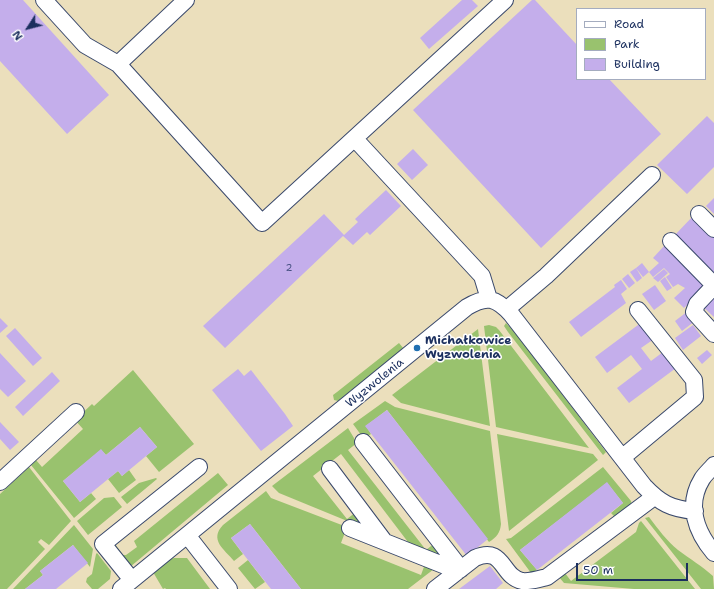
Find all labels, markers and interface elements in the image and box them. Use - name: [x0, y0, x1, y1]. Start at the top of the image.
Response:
- north arrow: [8, 8, 48, 48]
- legend: [576, 8, 706, 80]
- text: Road: [614, 16, 644, 32]
- text: N: [9, 27, 27, 43]
- text: Park: [614, 36, 640, 52]
- text: Building: [614, 56, 660, 72]
- house number: 2: [286, 262, 292, 274]
- place label: Michałkowice Wyzwolenia: [425, 334, 512, 362]
- marker: Michałkowice Wyzwolenia: [412, 343, 422, 353]
- street label: Wyzwolenia: [343, 355, 407, 411]
- scale bar: [578, 555, 690, 581]
- text: 50 m: [583, 562, 613, 578]

